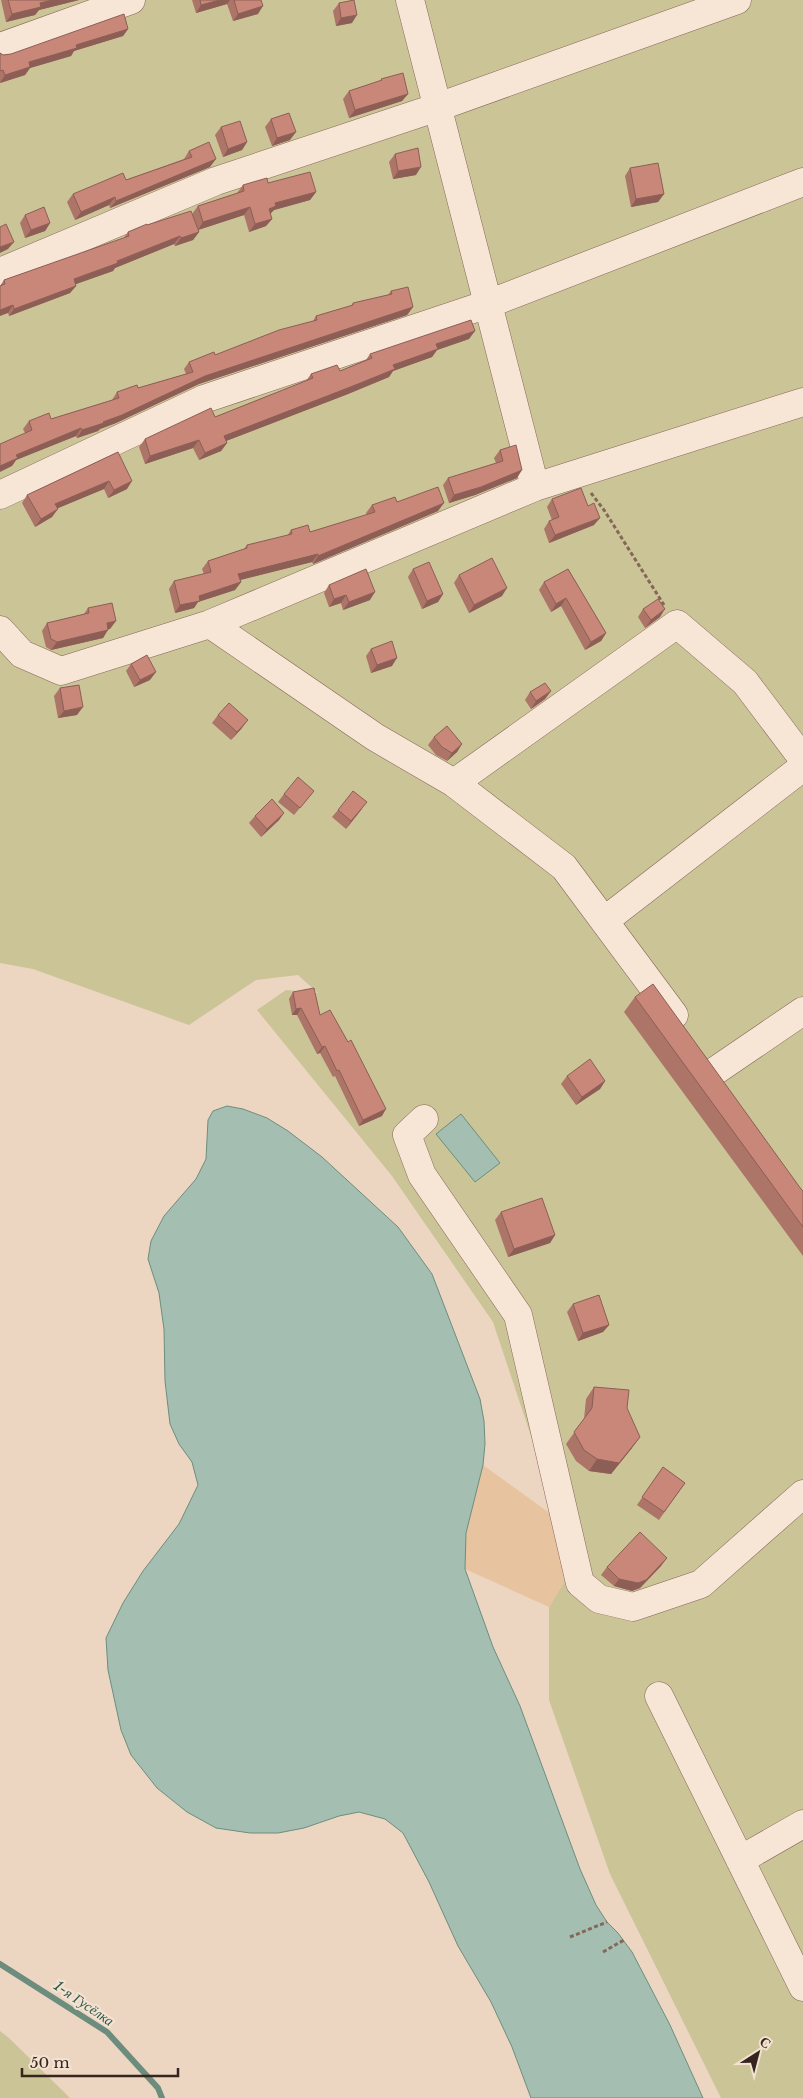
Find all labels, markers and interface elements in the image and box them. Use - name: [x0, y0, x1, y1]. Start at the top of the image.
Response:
- water label: 1-я Гусёлка: [50, 1976, 117, 2030]
- north arrow: [733, 2028, 783, 2078]
- text: С: [756, 2032, 775, 2053]
- scale bar: [22, 2046, 179, 2078]
- text: 50 m: [30, 2053, 70, 2072]

